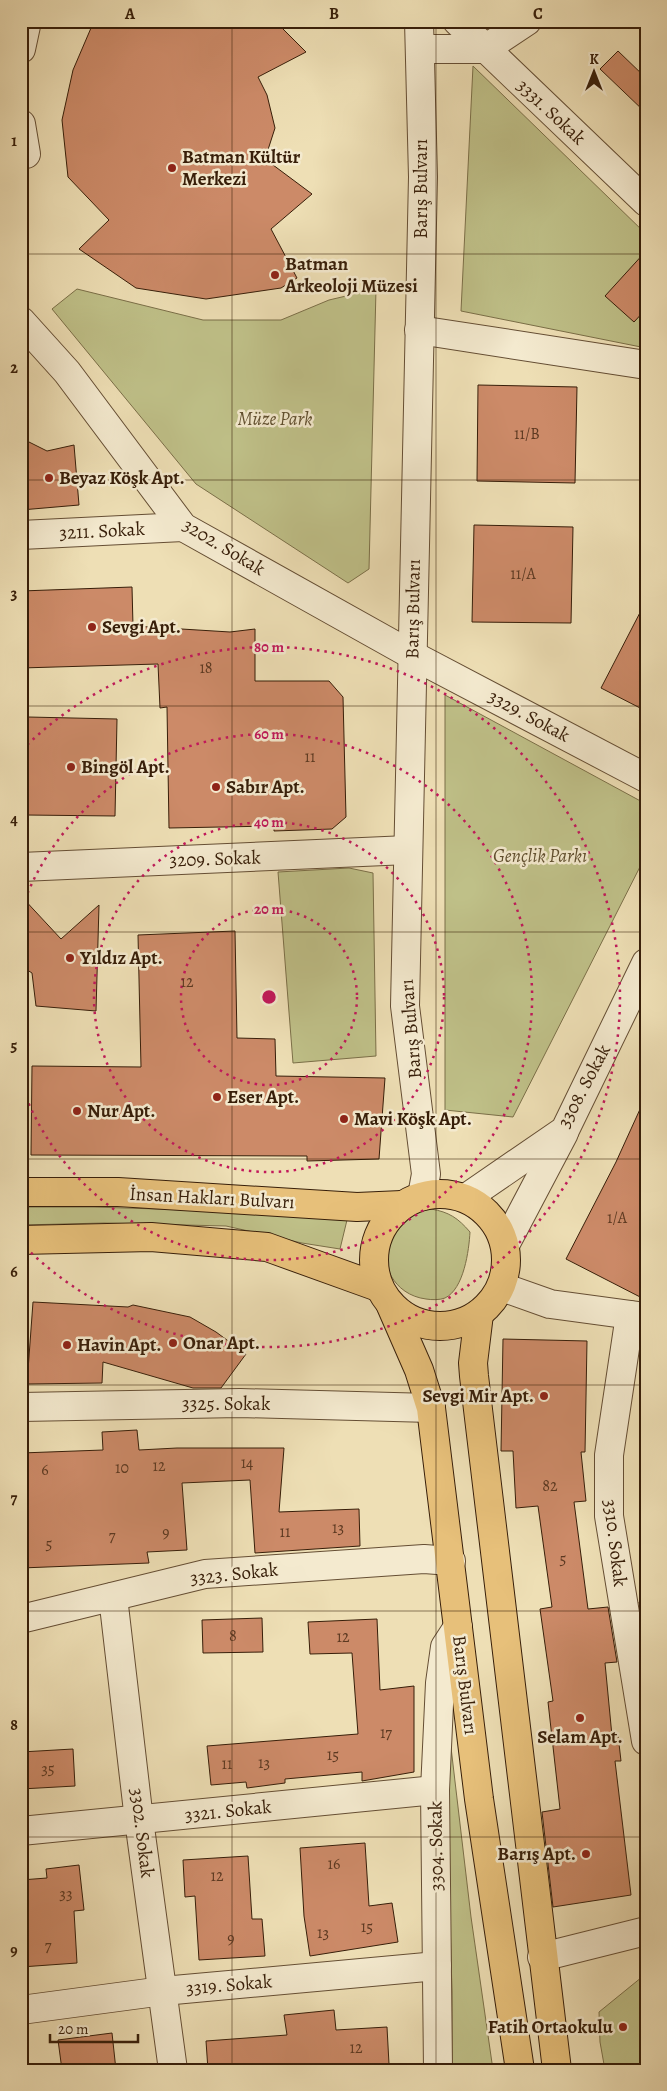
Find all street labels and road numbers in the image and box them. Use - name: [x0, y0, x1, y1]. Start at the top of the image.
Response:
- street label: 3331. Sokak: [511, 73, 592, 151]
- street label: Barış Bulvarı: [408, 139, 434, 239]
- street label: 3202. Sokak: [178, 512, 270, 582]
- street label: 3211. Sokak: [59, 516, 146, 546]
- street label: Barış Bulvarı: [399, 559, 427, 659]
- street label: 3329. Sokak: [484, 684, 575, 749]
- street label: 3209. Sokak: [169, 844, 262, 874]
- street label: Barış Bulvarı: [394, 978, 428, 1080]
- street label: 3308. Sokak: [551, 1039, 617, 1132]
- street label: İnsan Hakları Bulvarı: [129, 1181, 295, 1215]
- street label: 3325. Sokak: [182, 1391, 271, 1417]
- street label: 3310. Sokak: [597, 1498, 633, 1589]
- street label: 3323. Sokak: [189, 1556, 280, 1592]
- street label: Barış Bulvarı: [446, 1634, 484, 1736]
- street label: 3302. Sokak: [124, 1786, 160, 1880]
- street label: 3321. Sokak: [183, 1793, 273, 1828]
- street label: 3304. Sokak: [422, 1800, 450, 1891]
- street label: 3319. Sokak: [185, 1968, 274, 2002]

